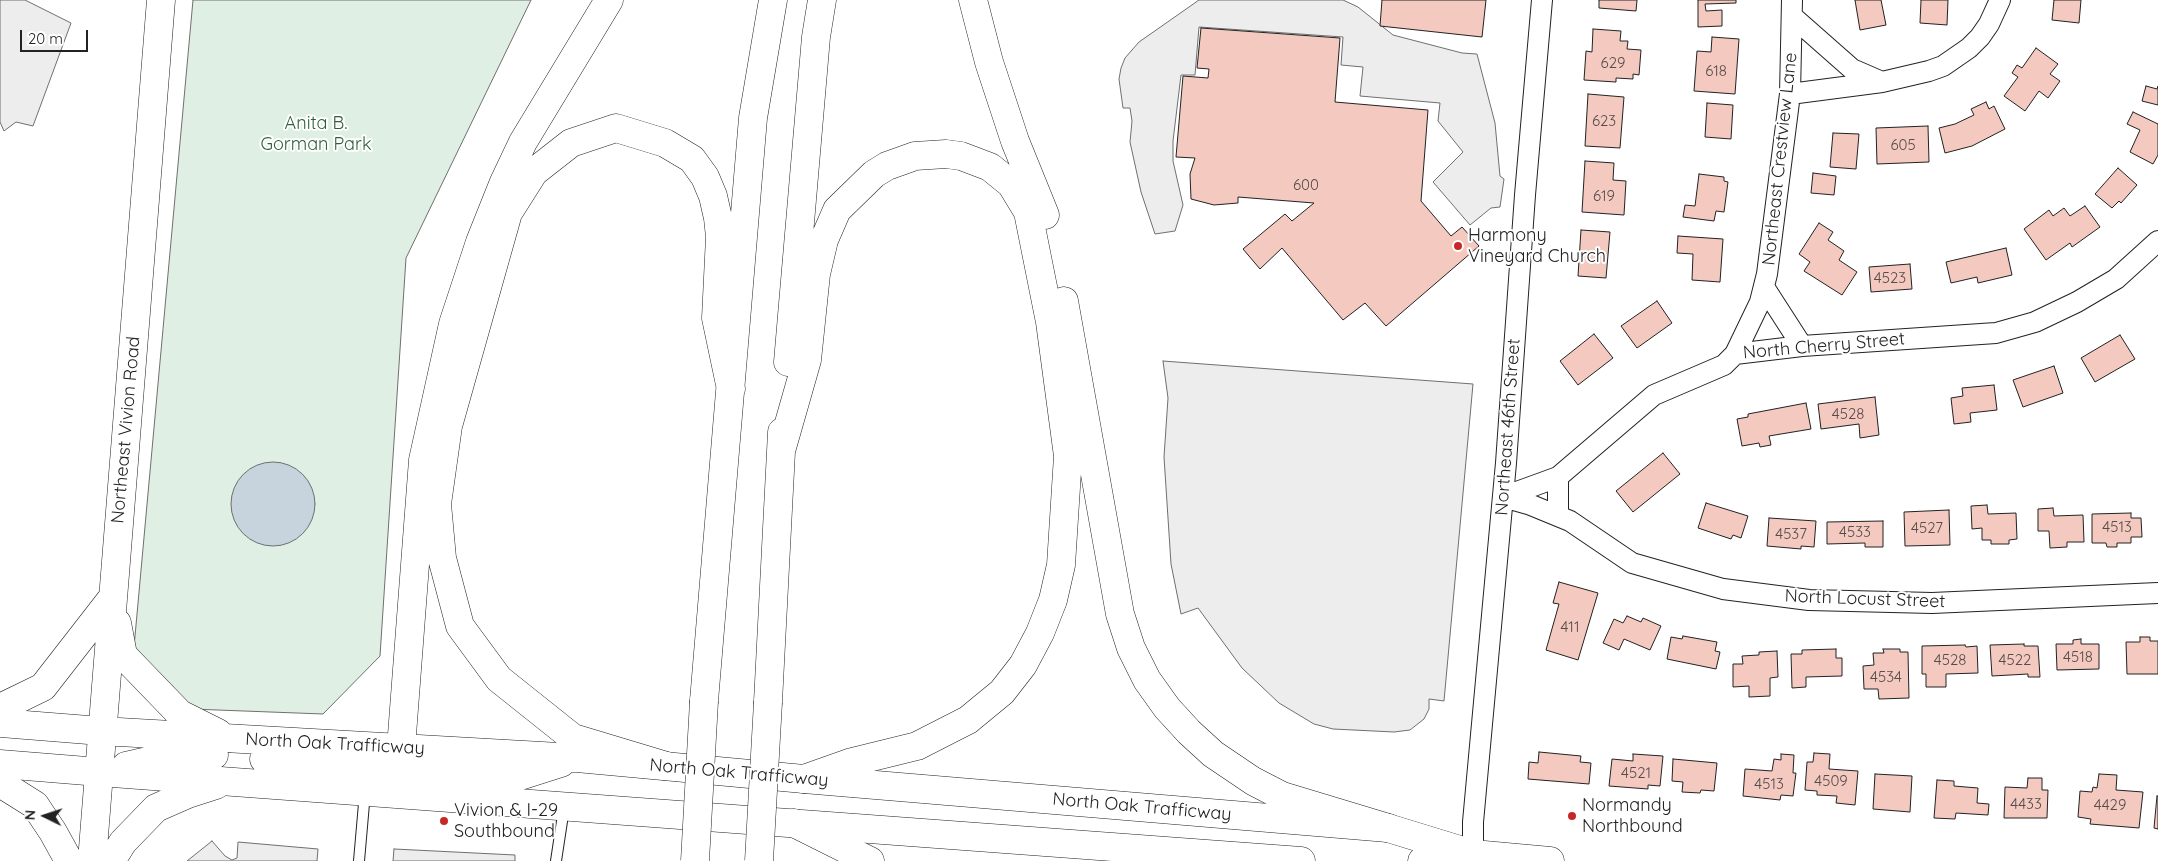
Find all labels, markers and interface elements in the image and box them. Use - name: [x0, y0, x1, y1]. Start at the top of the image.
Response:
- scale bar: [22, 20, 90, 52]
- text: 20 m: [28, 29, 63, 48]
- street label: Northeast Crestview Lane: [1758, 52, 1802, 266]
- house number: 629: [1601, 54, 1625, 72]
- house number: 618: [1705, 62, 1727, 80]
- house number: 623: [1592, 112, 1616, 130]
- park label: Anita B. Gorman Park: [260, 113, 372, 156]
- house number: 605: [1890, 136, 1916, 154]
- house number: 600: [1293, 176, 1319, 194]
- house number: 619: [1593, 187, 1615, 205]
- place label: Harmony Vineyard Church: [1468, 225, 1606, 268]
- marker: Harmony Vineyard Church: [1452, 240, 1464, 252]
- house number: 4523: [1874, 269, 1906, 287]
- street label: North Cherry Street: [1742, 328, 1906, 364]
- street label: Northeast Vivion Road: [107, 335, 145, 525]
- street label: Northeast 46th Street: [1491, 338, 1525, 516]
- house number: 4528: [1832, 405, 1864, 423]
- house number: 4513: [2102, 518, 2132, 536]
- house number: 4527: [1911, 519, 1943, 537]
- house number: 4533: [1839, 523, 1871, 541]
- house number: 4537: [1775, 525, 1807, 543]
- street label: North Locust Street: [1784, 585, 1946, 613]
- house number: 411: [1561, 618, 1579, 636]
- house number: 4518: [2063, 648, 2093, 666]
- house number: 4528: [1934, 651, 1966, 669]
- house number: 4522: [1999, 651, 2031, 669]
- house number: 4534: [1870, 668, 1902, 686]
- street label: North Oak Trafficway: [245, 729, 425, 759]
- street label: North Oak Trafficway: [649, 754, 829, 792]
- house number: 4521: [1621, 764, 1651, 782]
- house number: 4509: [1814, 772, 1848, 790]
- house number: 4513: [1754, 775, 1784, 793]
- street label: North Oak Trafficway: [1052, 788, 1232, 826]
- north arrow: [20, 791, 70, 841]
- place label: Normandy Northbound: [1582, 795, 1683, 838]
- house number: 4433: [2010, 795, 2042, 813]
- house number: 4429: [2094, 796, 2126, 814]
- place label: Vivion & I-29 Southbound: [454, 800, 558, 842]
- text: N: [21, 809, 39, 821]
- marker: Normandy Northbound: [1566, 810, 1578, 822]
- marker: Vivion & I-29 Southbound: [438, 815, 450, 827]

